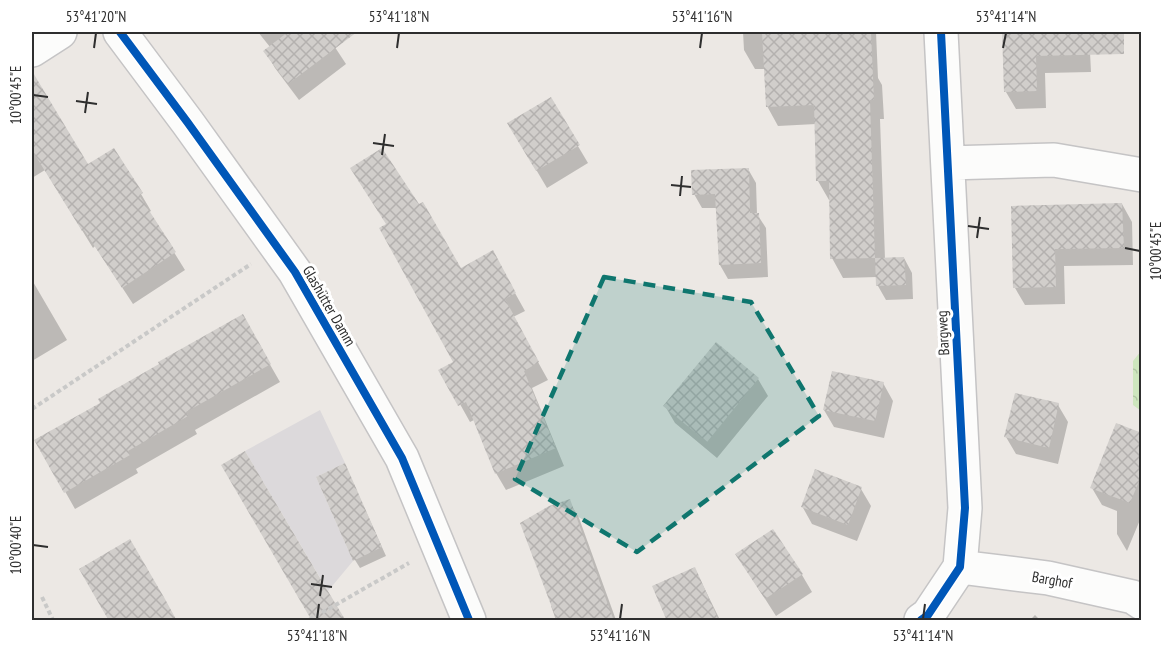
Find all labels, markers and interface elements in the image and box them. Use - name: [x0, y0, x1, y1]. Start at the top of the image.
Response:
- text: 53°41'20"N: [66, 7, 126, 26]
- text: 53°41'18"N: [369, 7, 429, 26]
- text: 53°41'16"N: [672, 7, 732, 26]
- text: 53°41'14"N: [976, 7, 1036, 26]
- text: 10°00'45"E: [6, 65, 25, 125]
- text: 10°00'45"E: [1146, 221, 1165, 281]
- street label: Glashütter Damm: [299, 262, 360, 350]
- street label: Bargweg: [932, 310, 953, 356]
- text: 10°00'40"E: [6, 515, 25, 575]
- street label: Barghof: [1031, 567, 1075, 593]
- text: 53°41'18"N: [287, 626, 347, 645]
- text: 53°41'16"N: [590, 626, 650, 645]
- text: 53°41'14"N: [893, 626, 953, 645]

